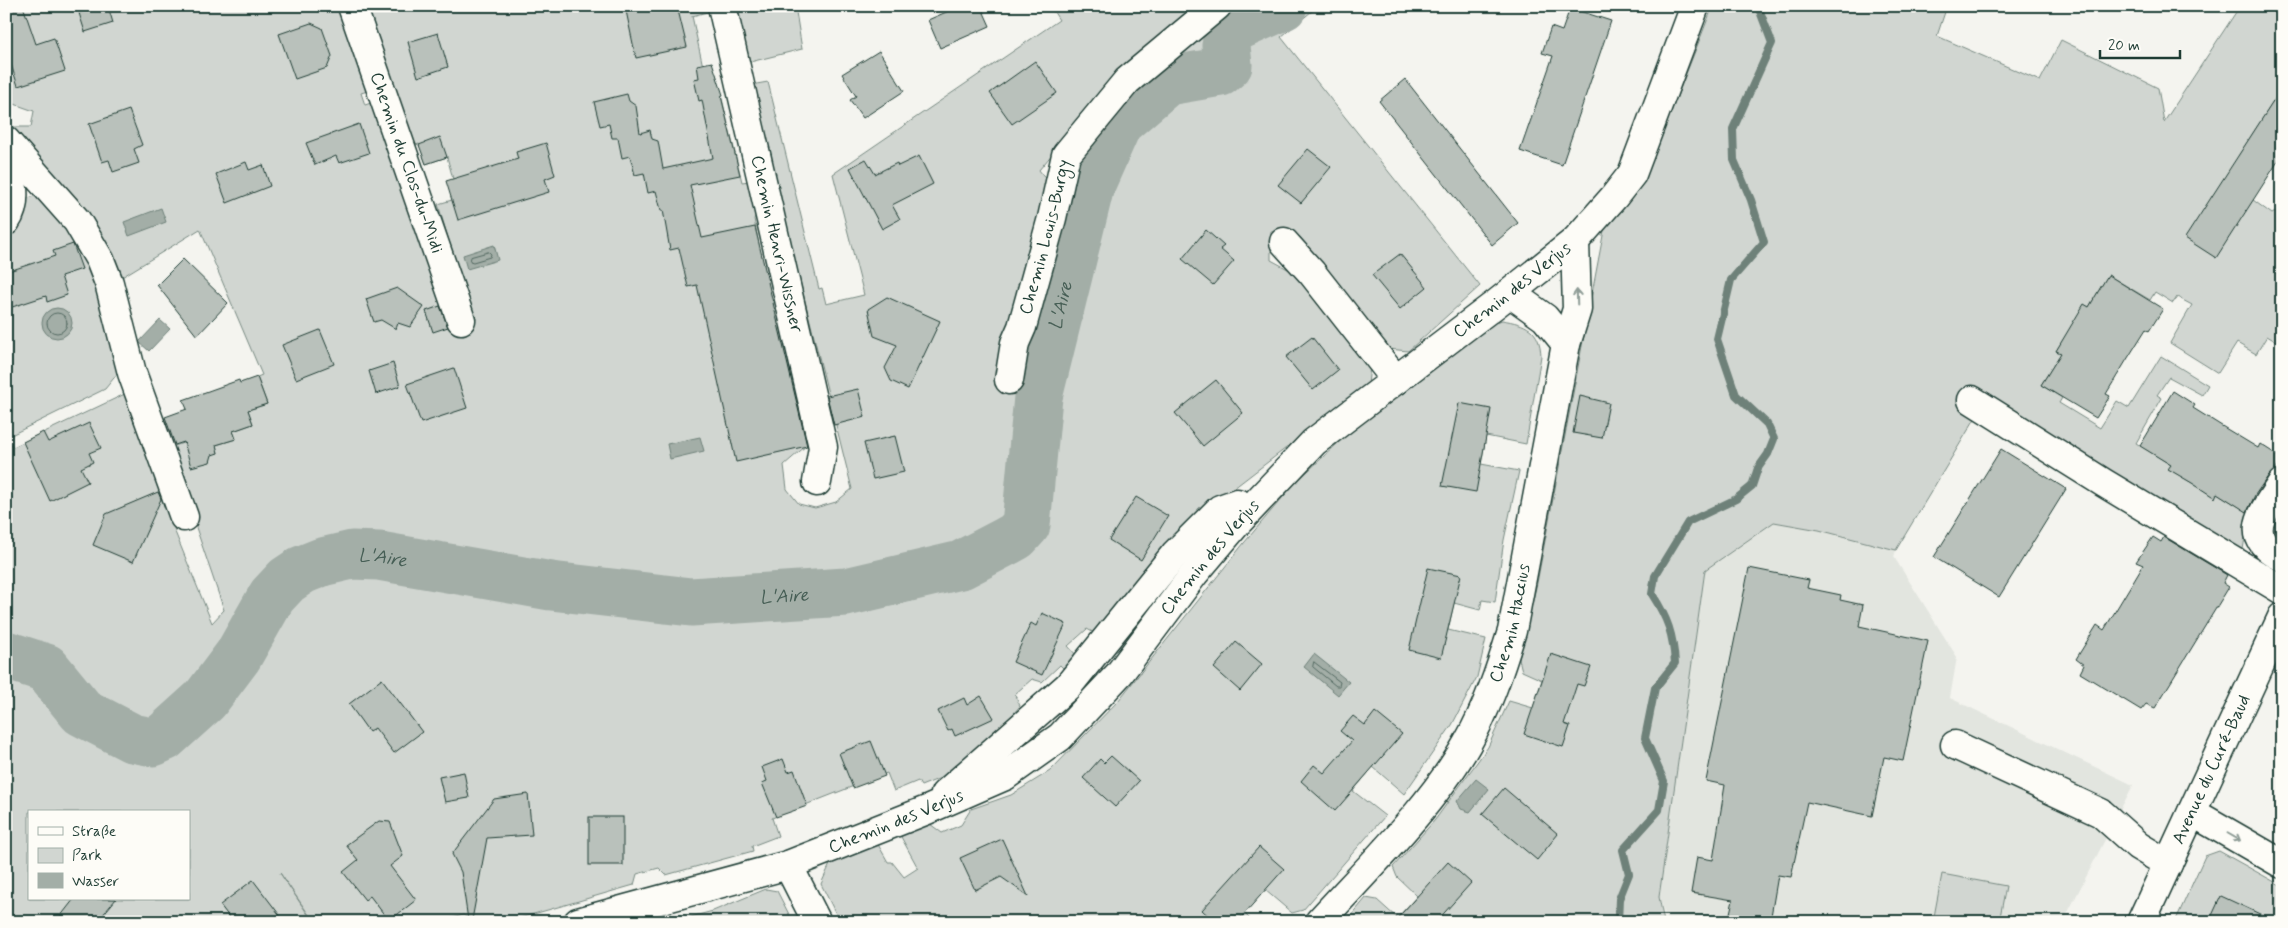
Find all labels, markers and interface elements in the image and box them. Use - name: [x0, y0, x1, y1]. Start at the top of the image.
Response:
- scale bar: [2100, 28, 2180, 60]
- text: 20 m: [2108, 36, 2140, 56]
- street label: Chemin du Clos-du-Midi: [364, 69, 449, 257]
- street label: Chemin Henri-Wissner: [745, 153, 809, 335]
- street label: Chemin Louis-Burgy: [1014, 157, 1077, 317]
- street label: Chemin des Verjus: [1448, 237, 1576, 344]
- water label: L'Aire: [1043, 278, 1079, 332]
- one-way arrow: [1572, 289, 1581, 305]
- street label: Chemin des Verjus: [1155, 494, 1265, 620]
- water label: L'Aire: [358, 543, 410, 573]
- street label: Chemin Haccius: [1484, 562, 1536, 686]
- water label: L'Aire: [759, 582, 810, 610]
- street label: Avenue du Curé-Baud: [2167, 691, 2256, 848]
- street label: Chemin des Verjus: [825, 783, 967, 860]
- legend: [28, 810, 190, 900]
- text: Straße: [72, 822, 116, 842]
- one-way arrow: [2227, 832, 2241, 842]
- text: Park: [72, 846, 102, 866]
- text: Wasser: [72, 872, 119, 892]

